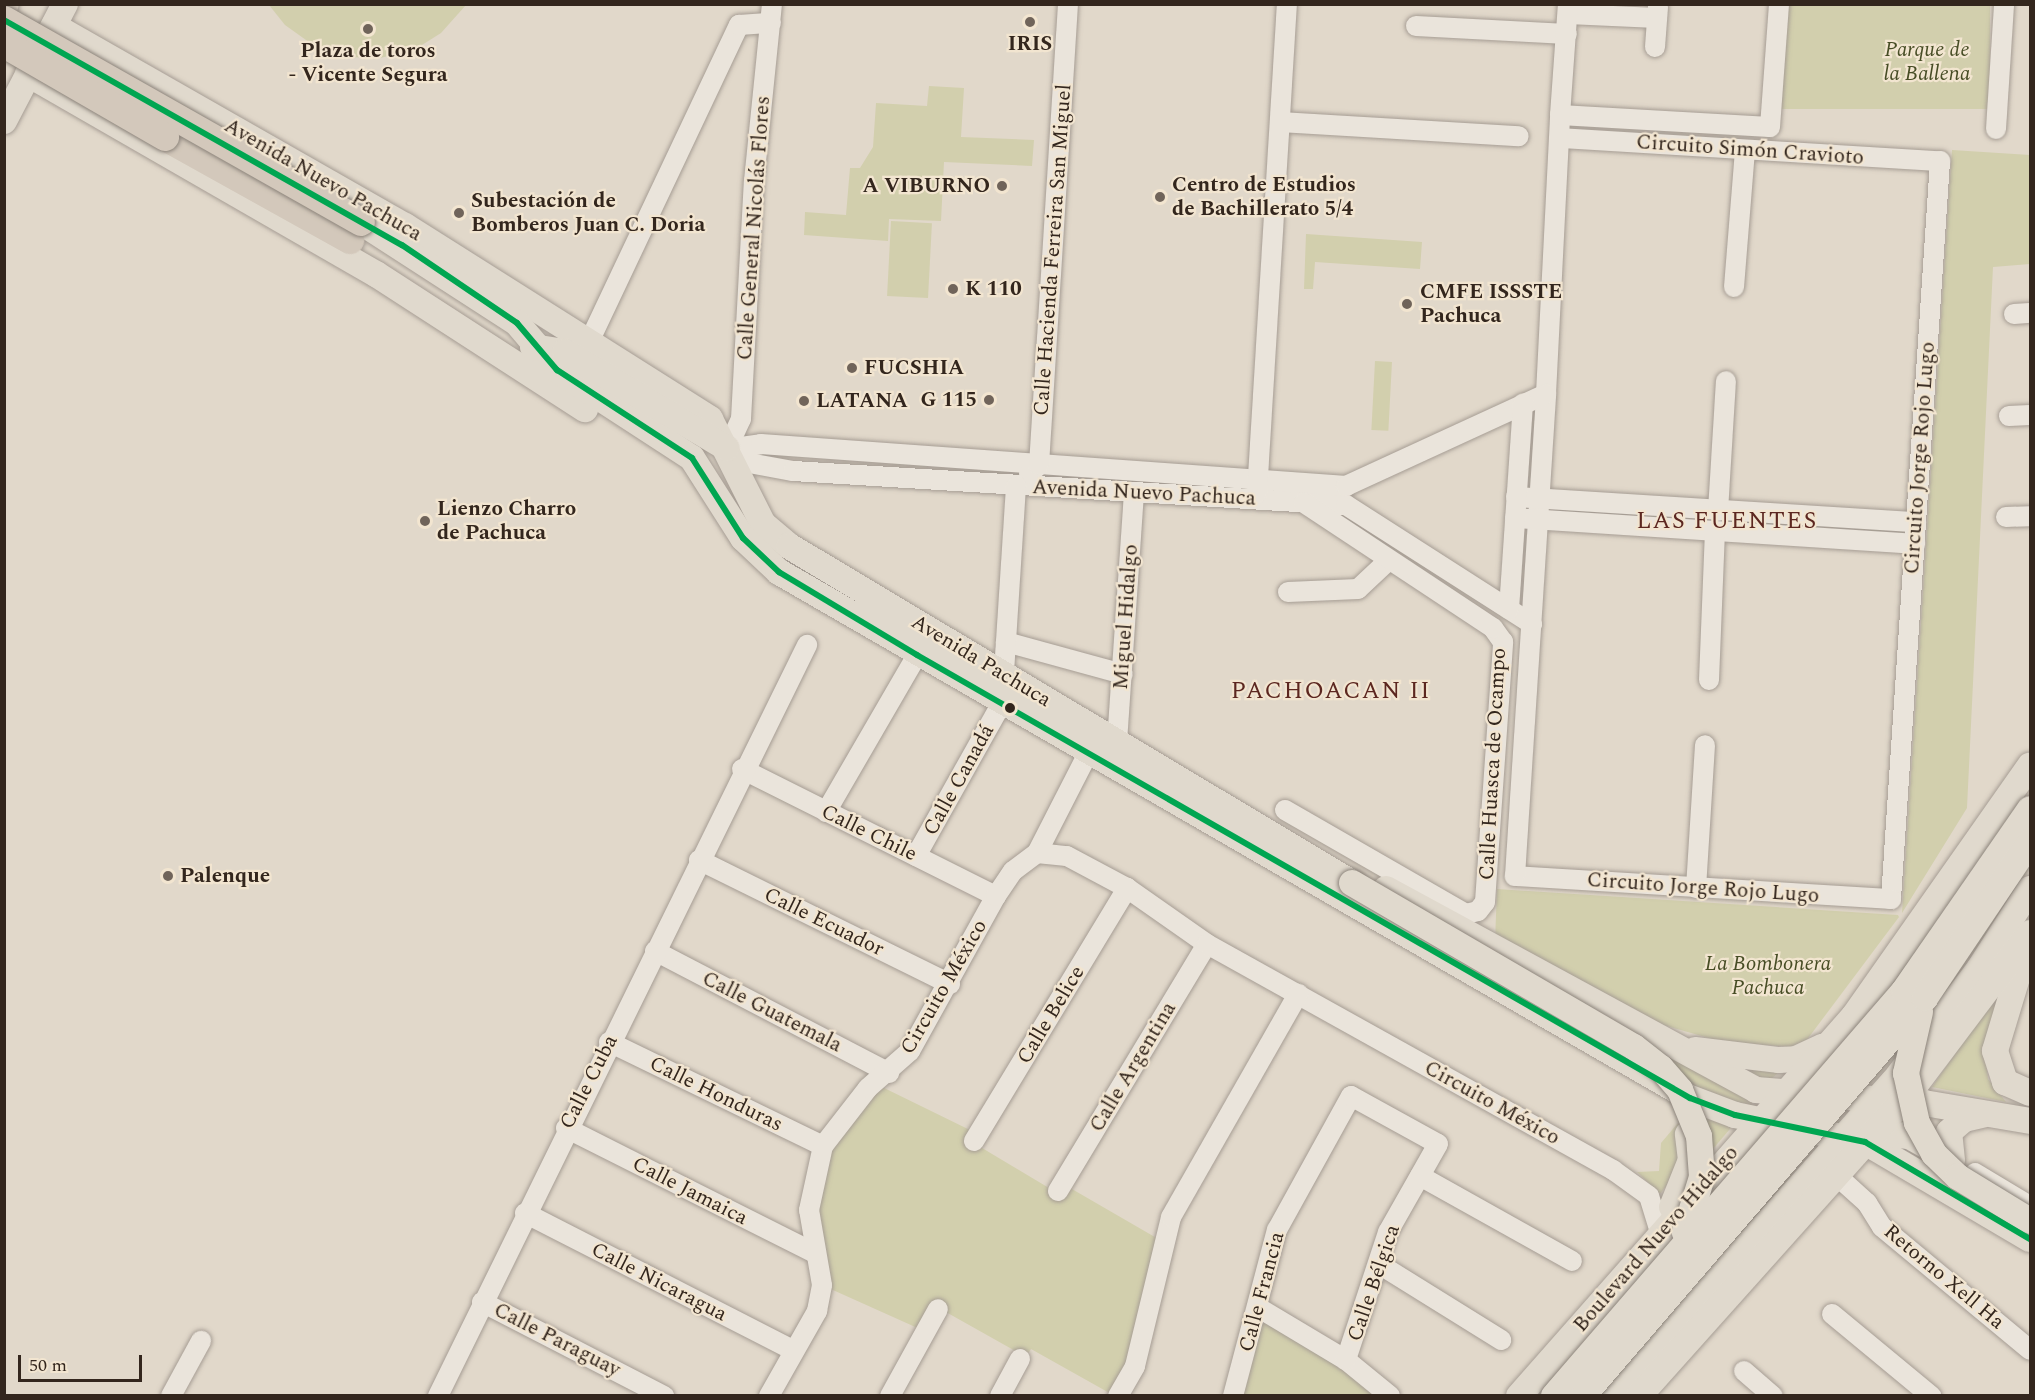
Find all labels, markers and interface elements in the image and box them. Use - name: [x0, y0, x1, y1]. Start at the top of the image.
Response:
- marker: IRIS: [1023, 15, 1037, 29]
- marker: Plaza de toros - Vicente Segura: [361, 22, 375, 36]
- place label: IRIS: [1008, 31, 1052, 57]
- park label: Parque de la Ballena: [1884, 37, 1970, 87]
- place label: Plaza de toros - Vicente Segura: [288, 38, 448, 88]
- street label: Calle Hacienda Ferreira San Miguel: [1029, 83, 1077, 417]
- street label: Calle General Nicolás Flores: [732, 95, 776, 361]
- street label: Avenida Nuevo Pachuca: [220, 113, 426, 247]
- street label: Circuito Simón Cravioto: [1635, 129, 1865, 171]
- place label: Centro de Estudios de Bachillerato 5/4: [1172, 172, 1356, 222]
- place label: A VIBURNO: [863, 173, 990, 199]
- marker: A VIBURNO: [995, 179, 1009, 193]
- place label: Subestación de Bomberos Juan C. Doria: [471, 188, 705, 238]
- marker: Centro de Estudios de Bachillerato 5/4: [1153, 190, 1167, 204]
- marker: Subestación de Bomberos Juan C. Doria: [452, 206, 466, 220]
- place label: K 110: [965, 276, 1022, 302]
- place label: CMFE ISSSTE Pachuca: [1420, 279, 1562, 329]
- marker: K 110: [946, 282, 960, 296]
- marker: CMFE ISSSTE Pachuca: [1398, 295, 1416, 313]
- street label: Circuito Jorge Rojo Lugo: [1899, 341, 1941, 575]
- place label: FUCSHIA: [864, 355, 964, 381]
- marker: FUCSHIA: [845, 361, 859, 375]
- place label: G 115: [921, 387, 977, 413]
- place label: LATANA: [816, 388, 908, 414]
- marker: G 115: [982, 393, 996, 407]
- marker: LATANA: [797, 394, 811, 408]
- street label: Avenida Nuevo Pachuca: [1031, 475, 1257, 511]
- place label: Lienzo Charro de Pachuca: [437, 496, 576, 546]
- district label: LAS FUENTES: [1636, 508, 1818, 536]
- marker: Lienzo Charro de Pachuca: [418, 514, 432, 528]
- street label: Miguel Hidalgo: [1108, 543, 1144, 691]
- street label: Avenida Pachuca: [906, 609, 1056, 713]
- street label: Calle Huasca de Ocampo: [1474, 647, 1512, 881]
- district label: PACHOACAN II: [1231, 678, 1431, 706]
- unlabelled marker: [1004, 702, 1016, 714]
- street label: Calle Canadá: [918, 720, 1000, 840]
- street label: Calle Chile: [817, 799, 921, 867]
- place label: Palenque: [180, 863, 270, 889]
- street label: Circuito Jorge Rojo Lugo: [1586, 867, 1820, 909]
- marker: Palenque: [161, 869, 175, 883]
- street label: Calle Ecuador: [760, 882, 888, 962]
- street label: Circuito México: [895, 915, 993, 1059]
- park label: La Bombonera Pachuca: [1705, 951, 1831, 1001]
- street label: Calle Belice: [1012, 961, 1090, 1069]
- street label: Calle Guatemala: [698, 966, 846, 1058]
- street label: Calle Argentina: [1084, 997, 1182, 1137]
- street label: Calle Cuba: [555, 1031, 623, 1133]
- street label: Calle Honduras: [645, 1051, 787, 1137]
- street label: Circuito México: [1420, 1055, 1564, 1151]
- street label: Boulevard Nuevo Hidalgo: [1568, 1141, 1744, 1337]
- street label: Calle Jamaica: [628, 1151, 752, 1231]
- street label: Retorno Xell Ha: [1878, 1219, 2010, 1335]
- street label: Calle Bélgica: [1342, 1221, 1406, 1345]
- street label: Calle Francia: [1234, 1229, 1290, 1355]
- street label: Calle Nicaragua: [587, 1237, 731, 1327]
- street label: Calle Paraguay: [490, 1297, 624, 1383]
- scale bar: [21, 1343, 146, 1381]
- text: 50 m: [29, 1352, 67, 1379]

